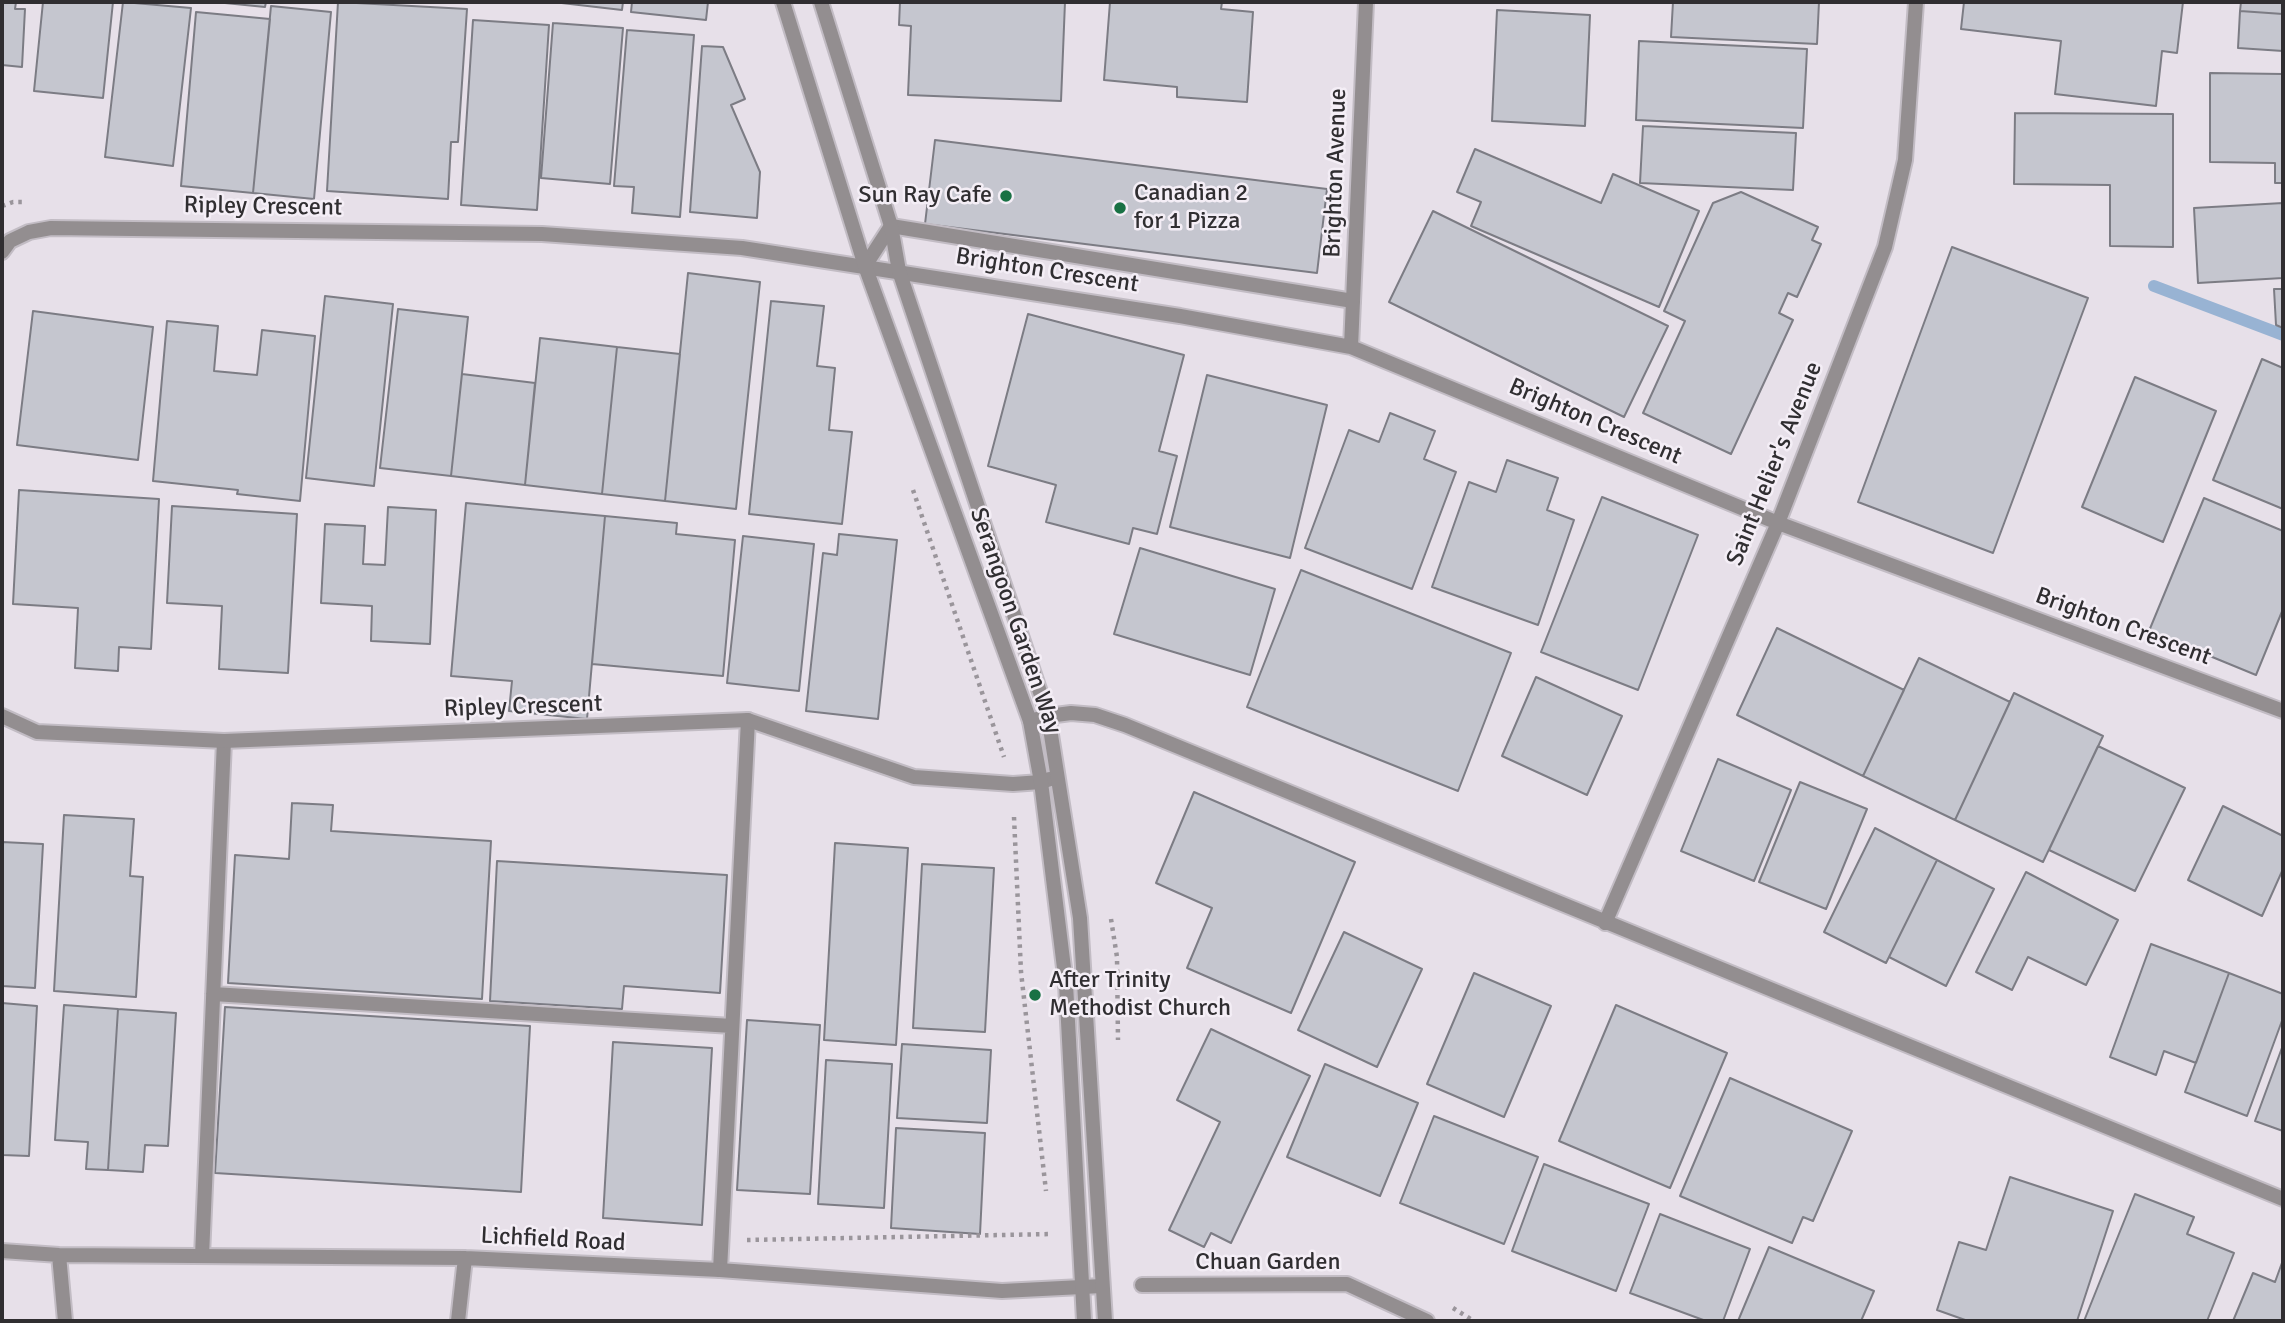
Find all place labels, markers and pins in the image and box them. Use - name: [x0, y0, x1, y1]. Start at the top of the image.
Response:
- place label: Canadian 2 for 1 Pizza: [1134, 180, 1248, 236]
- place label: Sun Ray Cafe: [858, 182, 992, 210]
- marker: Sun Ray Cafe: [998, 188, 1014, 204]
- marker: Canadian 2 for 1 Pizza: [1112, 200, 1128, 216]
- place label: After Trinity Methodist Church: [1049, 967, 1231, 1023]
- marker: After Trinity Methodist Church: [1027, 987, 1043, 1003]

